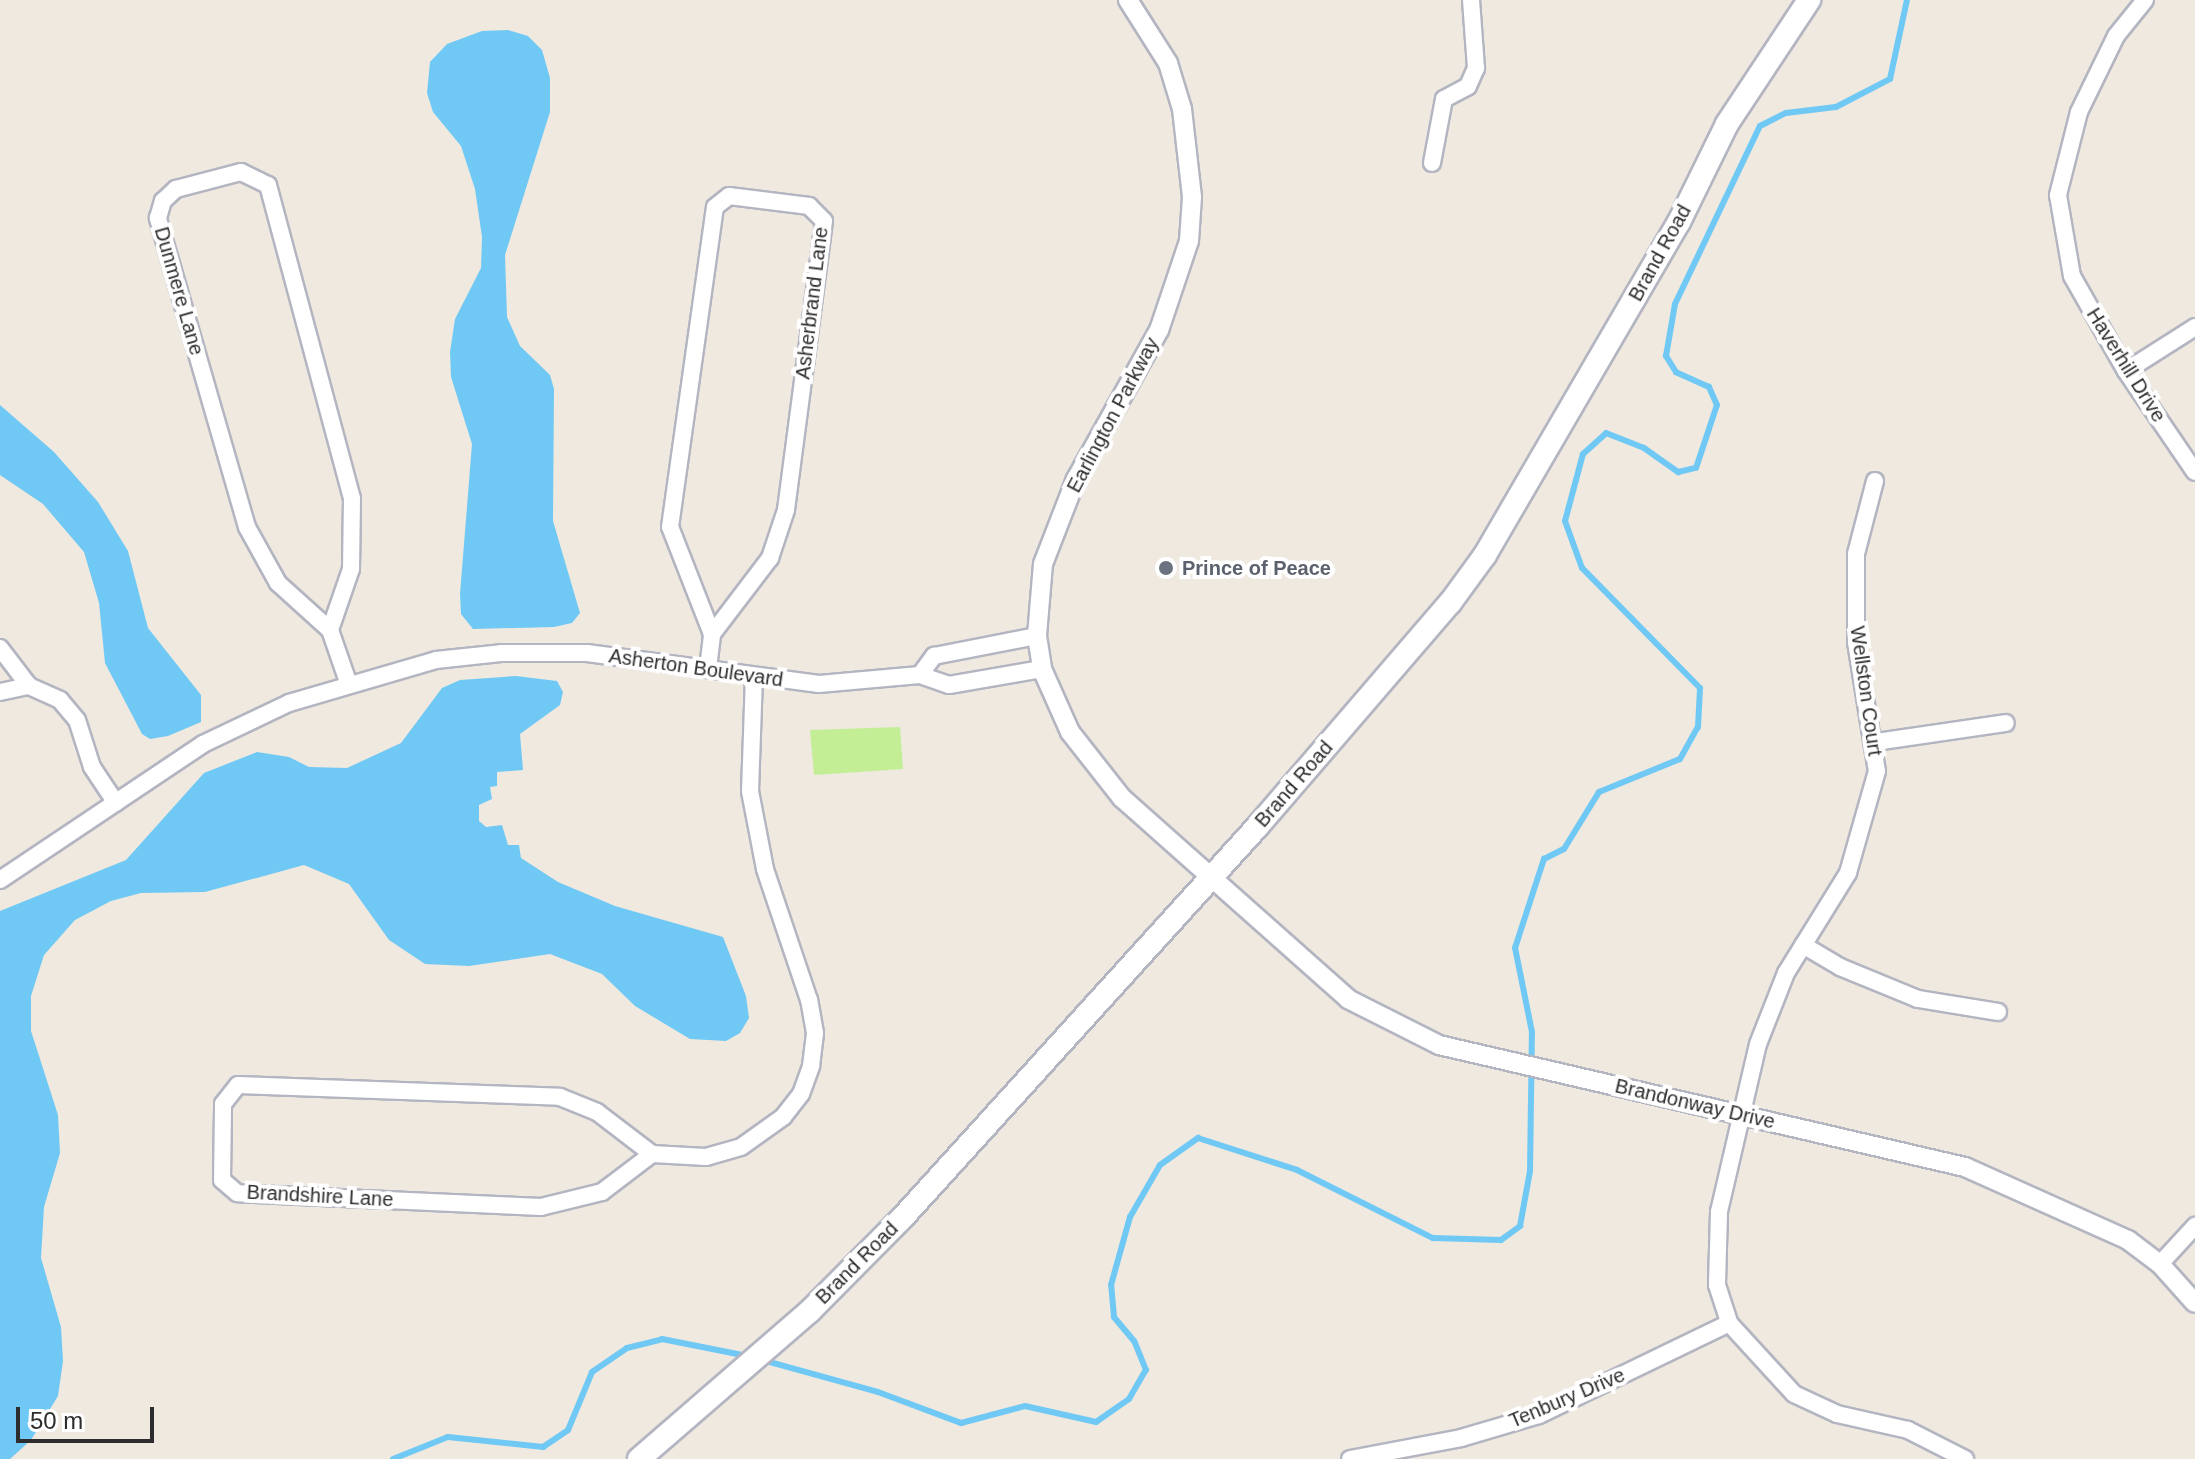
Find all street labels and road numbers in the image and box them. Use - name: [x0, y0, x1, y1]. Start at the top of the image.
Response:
- street label: Brand Road: [1624, 201, 1696, 305]
- street label: Dunmere Lane: [149, 224, 209, 358]
- street label: Asherbrand Lane: [791, 225, 833, 381]
- street label: Haverhill Drive: [2081, 304, 2171, 426]
- street label: Earlington Parkway: [1062, 333, 1164, 497]
- street label: Wellston Court: [1845, 625, 1887, 757]
- street label: Asherton Boulevard: [607, 644, 785, 692]
- street label: Brand Road: [1250, 736, 1338, 832]
- street label: Brandonway Drive: [1613, 1074, 1777, 1134]
- street label: Brandshire Lane: [246, 1180, 394, 1212]
- street label: Brand Road: [811, 1217, 903, 1309]
- street label: Tenbury Drive: [1506, 1363, 1628, 1433]

